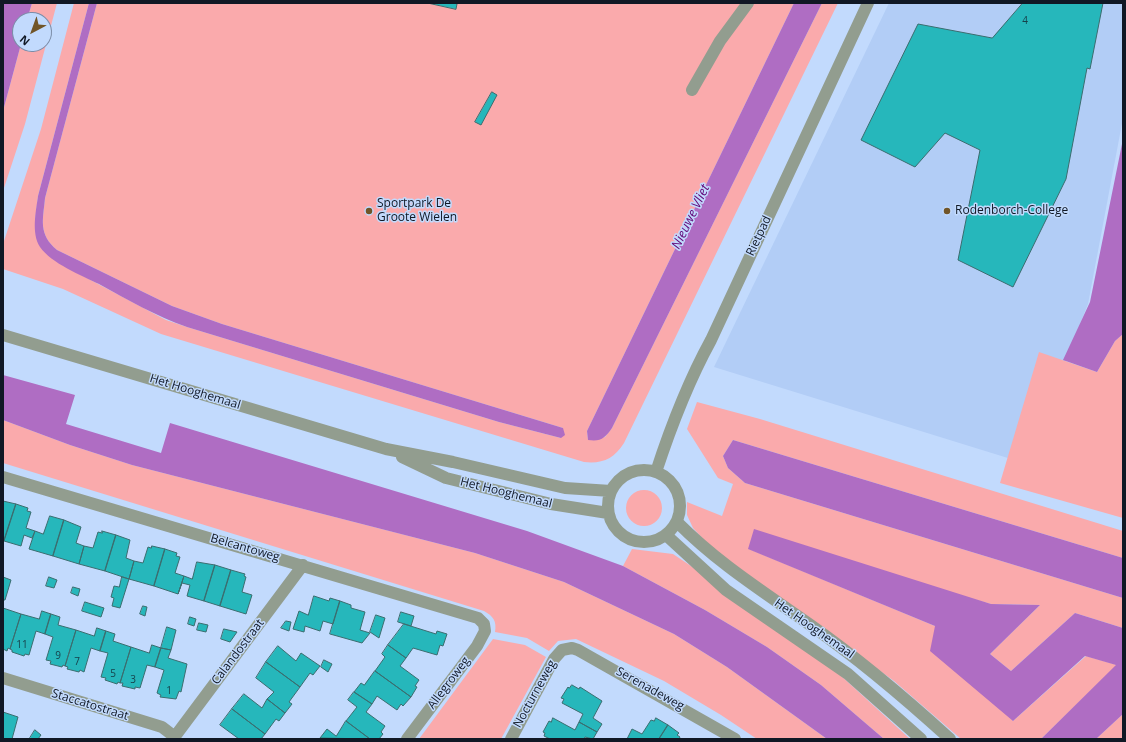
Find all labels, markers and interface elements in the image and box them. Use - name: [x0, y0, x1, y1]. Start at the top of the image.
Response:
- north arrow: [12, 12, 52, 52]
- house number: 4: [1022, 15, 1028, 27]
- text: N: [16, 32, 33, 49]
- water label: Nieuwe Vliet: [669, 182, 713, 252]
- place label: Sportpark De Groote Wielen: [377, 197, 457, 225]
- place label: Rodenborch-College: [955, 204, 1068, 218]
- marker: Sportpark De Groote Wielen: [364, 206, 374, 216]
- marker: Rodenborch-College: [942, 206, 952, 216]
- street label: Rietpad: [743, 214, 775, 258]
- street label: Het Hooghemaal: [148, 371, 242, 413]
- street label: Het Hooghemaal: [458, 475, 554, 511]
- street label: Belcantoweg: [209, 531, 281, 565]
- street label: Het Hooghemaal: [771, 596, 857, 662]
- street label: Calandostraat: [209, 616, 267, 688]
- house number: 11: [16, 639, 28, 651]
- house number: 9: [55, 650, 61, 662]
- street label: Allegroweg: [425, 654, 473, 712]
- house number: 7: [74, 656, 80, 668]
- street label: Nocturneweg: [510, 658, 560, 730]
- street label: Serenadeweg: [613, 664, 687, 714]
- house number: 5: [110, 668, 116, 680]
- house number: 3: [130, 674, 136, 686]
- house number: 1: [166, 685, 172, 697]
- street label: Staccatostraat: [50, 686, 130, 724]

